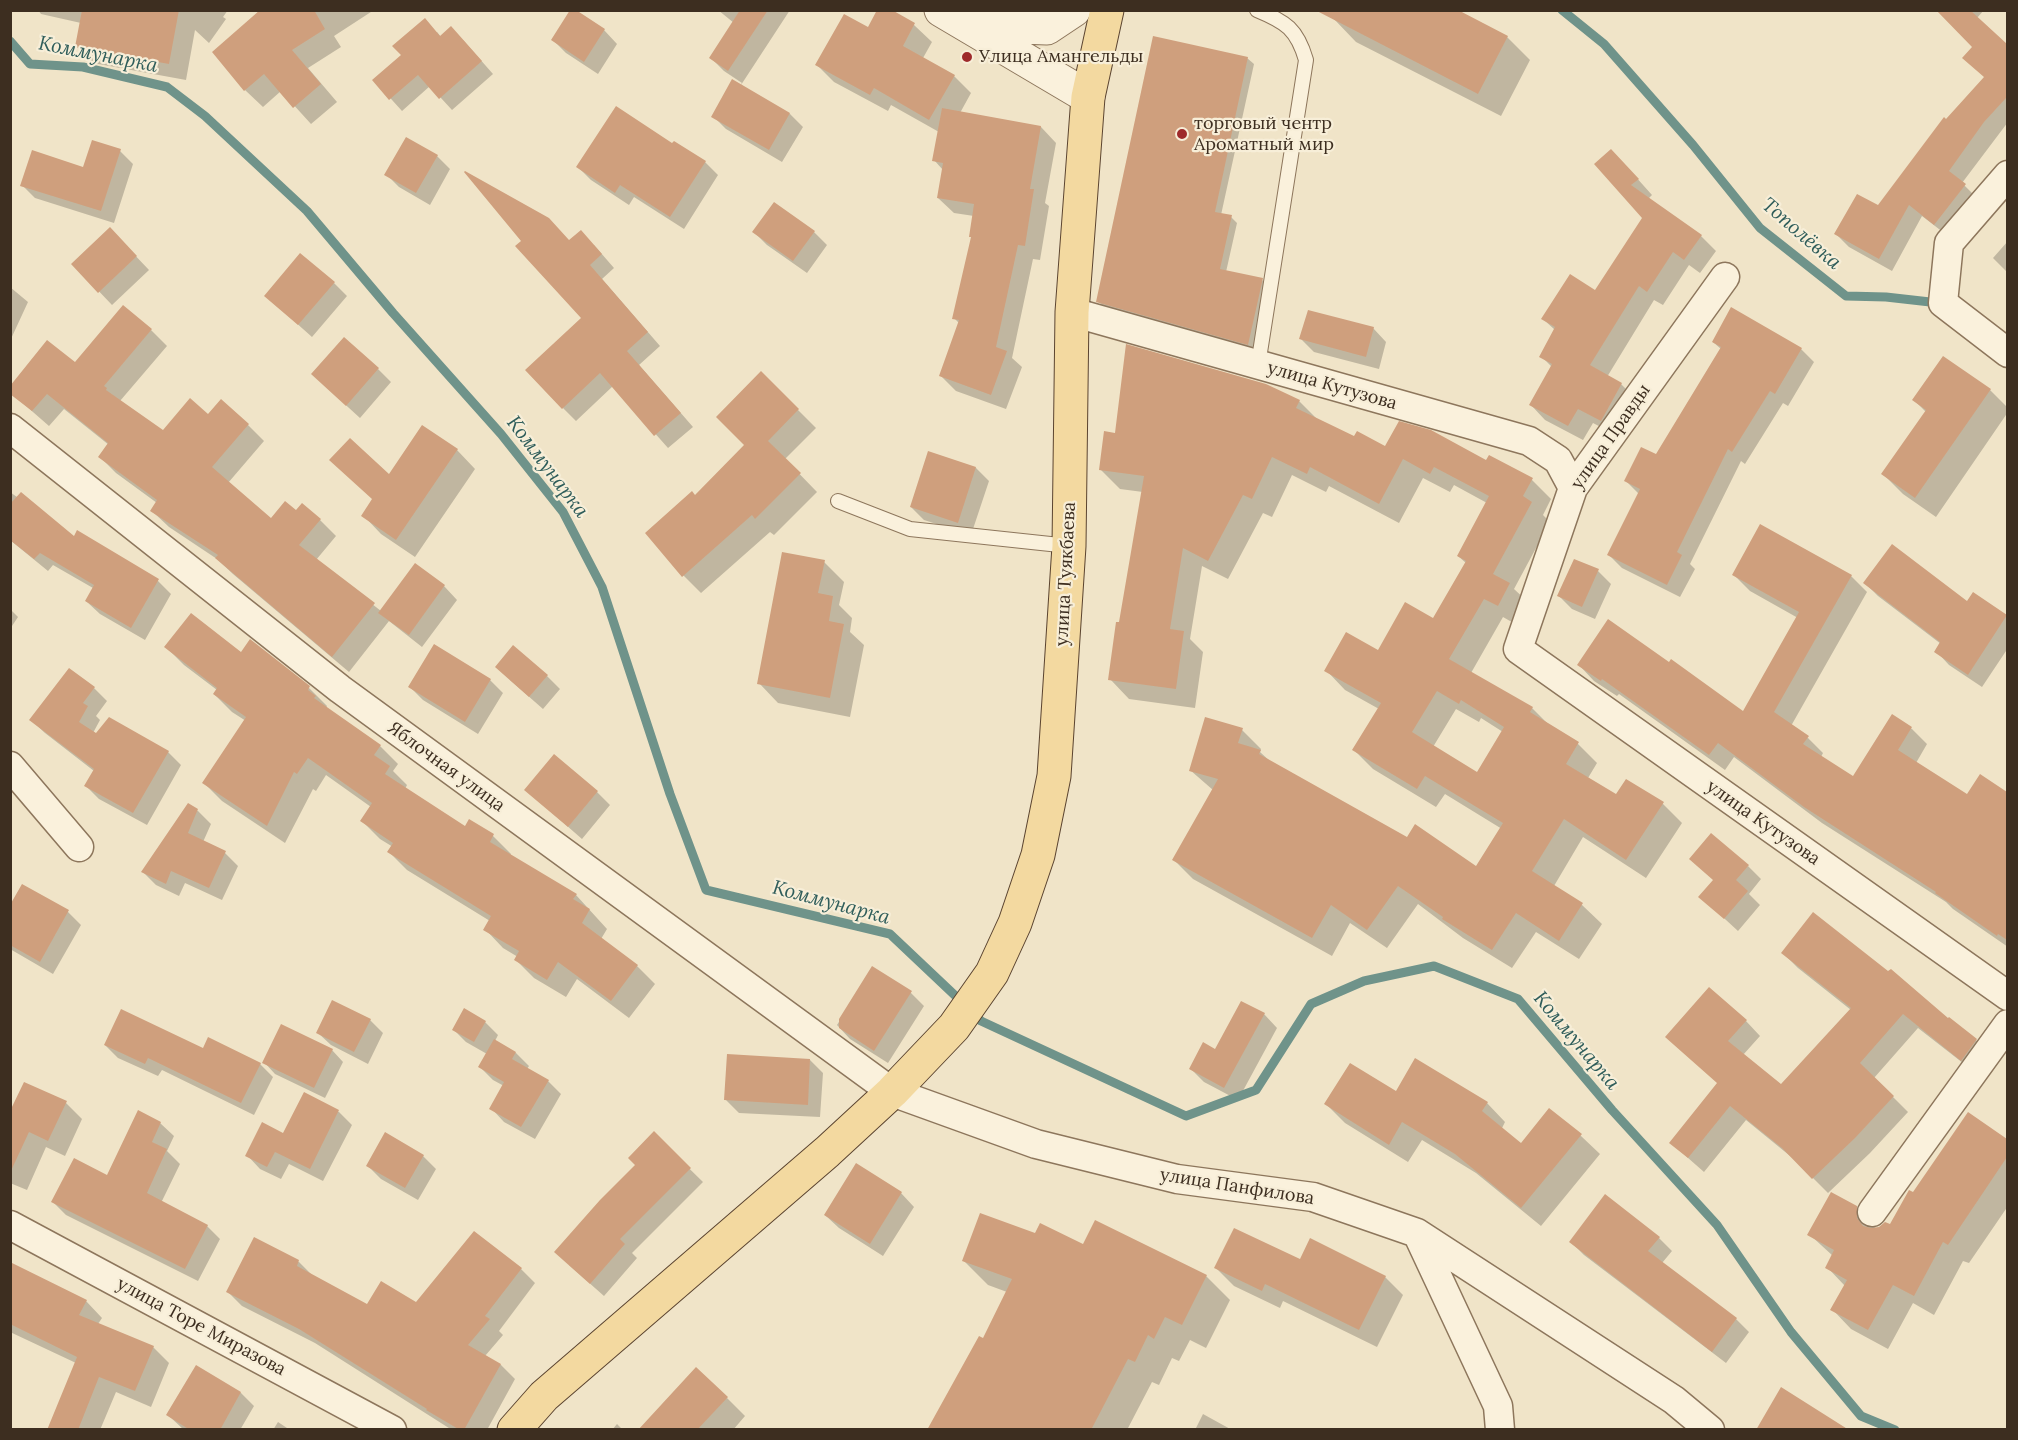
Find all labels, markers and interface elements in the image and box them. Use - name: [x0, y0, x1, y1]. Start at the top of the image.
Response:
- water label: Коммунарка: [36, 32, 160, 78]
- place label: Улица Амангельды: [979, 46, 1143, 68]
- marker: Улица Амангельды: [960, 50, 974, 64]
- place label: торговый чентр Ароматный мир: [1194, 113, 1334, 156]
- marker: торговый чентр Ароматный мир: [1175, 127, 1189, 141]
- water label: Тополёвка: [1756, 193, 1846, 275]
- street label: улица Кутузова: [1265, 357, 1399, 415]
- street label: улица Правды: [1567, 380, 1655, 494]
- water label: Коммунарка: [501, 412, 593, 522]
- street label: улица Туякбаева: [1051, 501, 1081, 647]
- street label: Яблочная улица: [383, 717, 509, 817]
- street label: улица Кутузова: [1702, 776, 1824, 870]
- water label: Коммунарка: [770, 876, 892, 930]
- water label: Коммунарка: [1528, 987, 1624, 1095]
- street label: улица Панфилова: [1158, 1164, 1316, 1210]
- street label: улица Торе Миразова: [113, 1273, 289, 1381]

